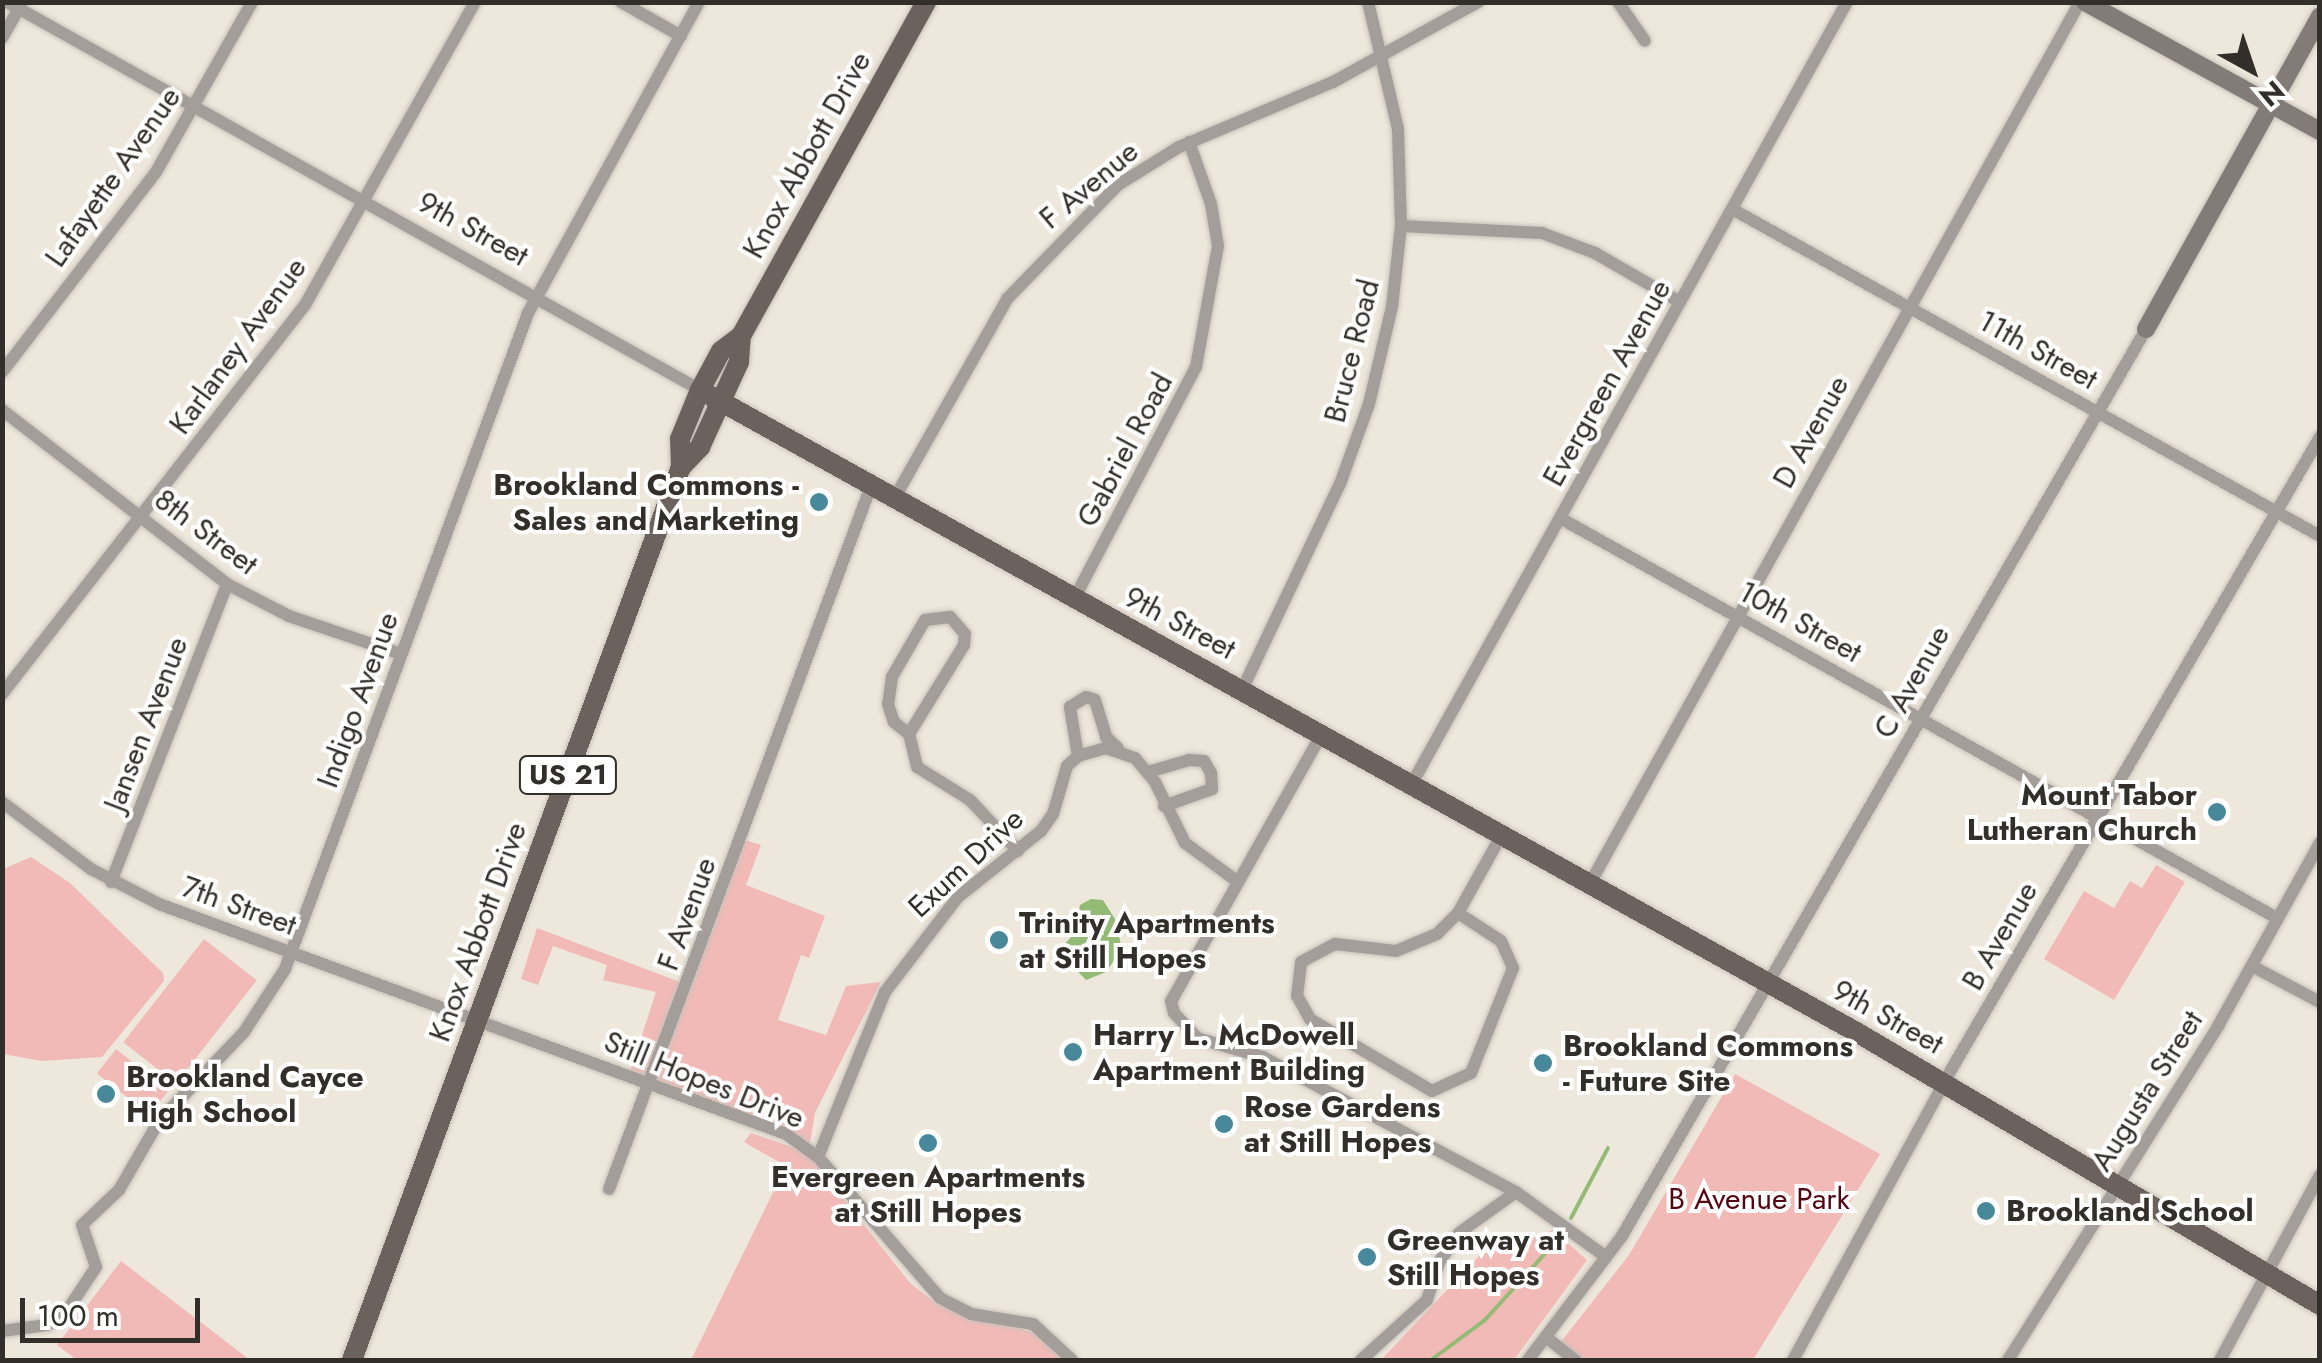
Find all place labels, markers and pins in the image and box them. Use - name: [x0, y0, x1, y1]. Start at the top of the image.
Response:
- place label: Brookland Commons - Sales and Marketing: [493, 467, 799, 538]
- marker: Brookland Commons - Sales and Marketing: [808, 491, 830, 513]
- place label: Mount Tabor Lutheran Church: [1967, 777, 2197, 848]
- marker: Mount Tabor Lutheran Church: [2206, 801, 2228, 823]
- place label: Trinity Apartments at Still Hopes: [1019, 905, 1275, 976]
- marker: Trinity Apartments at Still Hopes: [988, 929, 1010, 951]
- place label: Harry L. McDowell Apartment Building: [1093, 1017, 1365, 1088]
- place label: Brookland Commons - Future Site: [1563, 1028, 1853, 1098]
- marker: Harry L. McDowell Apartment Building: [1062, 1041, 1084, 1063]
- marker: Brookland Commons - Future Site: [1532, 1052, 1554, 1074]
- place label: Brookland Cayce High School: [126, 1059, 364, 1130]
- marker: Brookland Cayce High School: [95, 1083, 117, 1105]
- place label: Rose Gardens at Still Hopes: [1244, 1089, 1441, 1160]
- marker: Rose Gardens at Still Hopes: [1213, 1113, 1235, 1135]
- marker: Evergreen Apartments at Still Hopes: [917, 1132, 939, 1154]
- place label: Evergreen Apartments at Still Hopes: [771, 1159, 1085, 1230]
- place label: Brookland School: [2006, 1193, 2254, 1229]
- marker: Brookland School: [1975, 1200, 1997, 1222]
- place label: Greenway at Still Hopes: [1387, 1222, 1564, 1292]
- marker: Greenway at Still Hopes: [1356, 1246, 1378, 1268]

